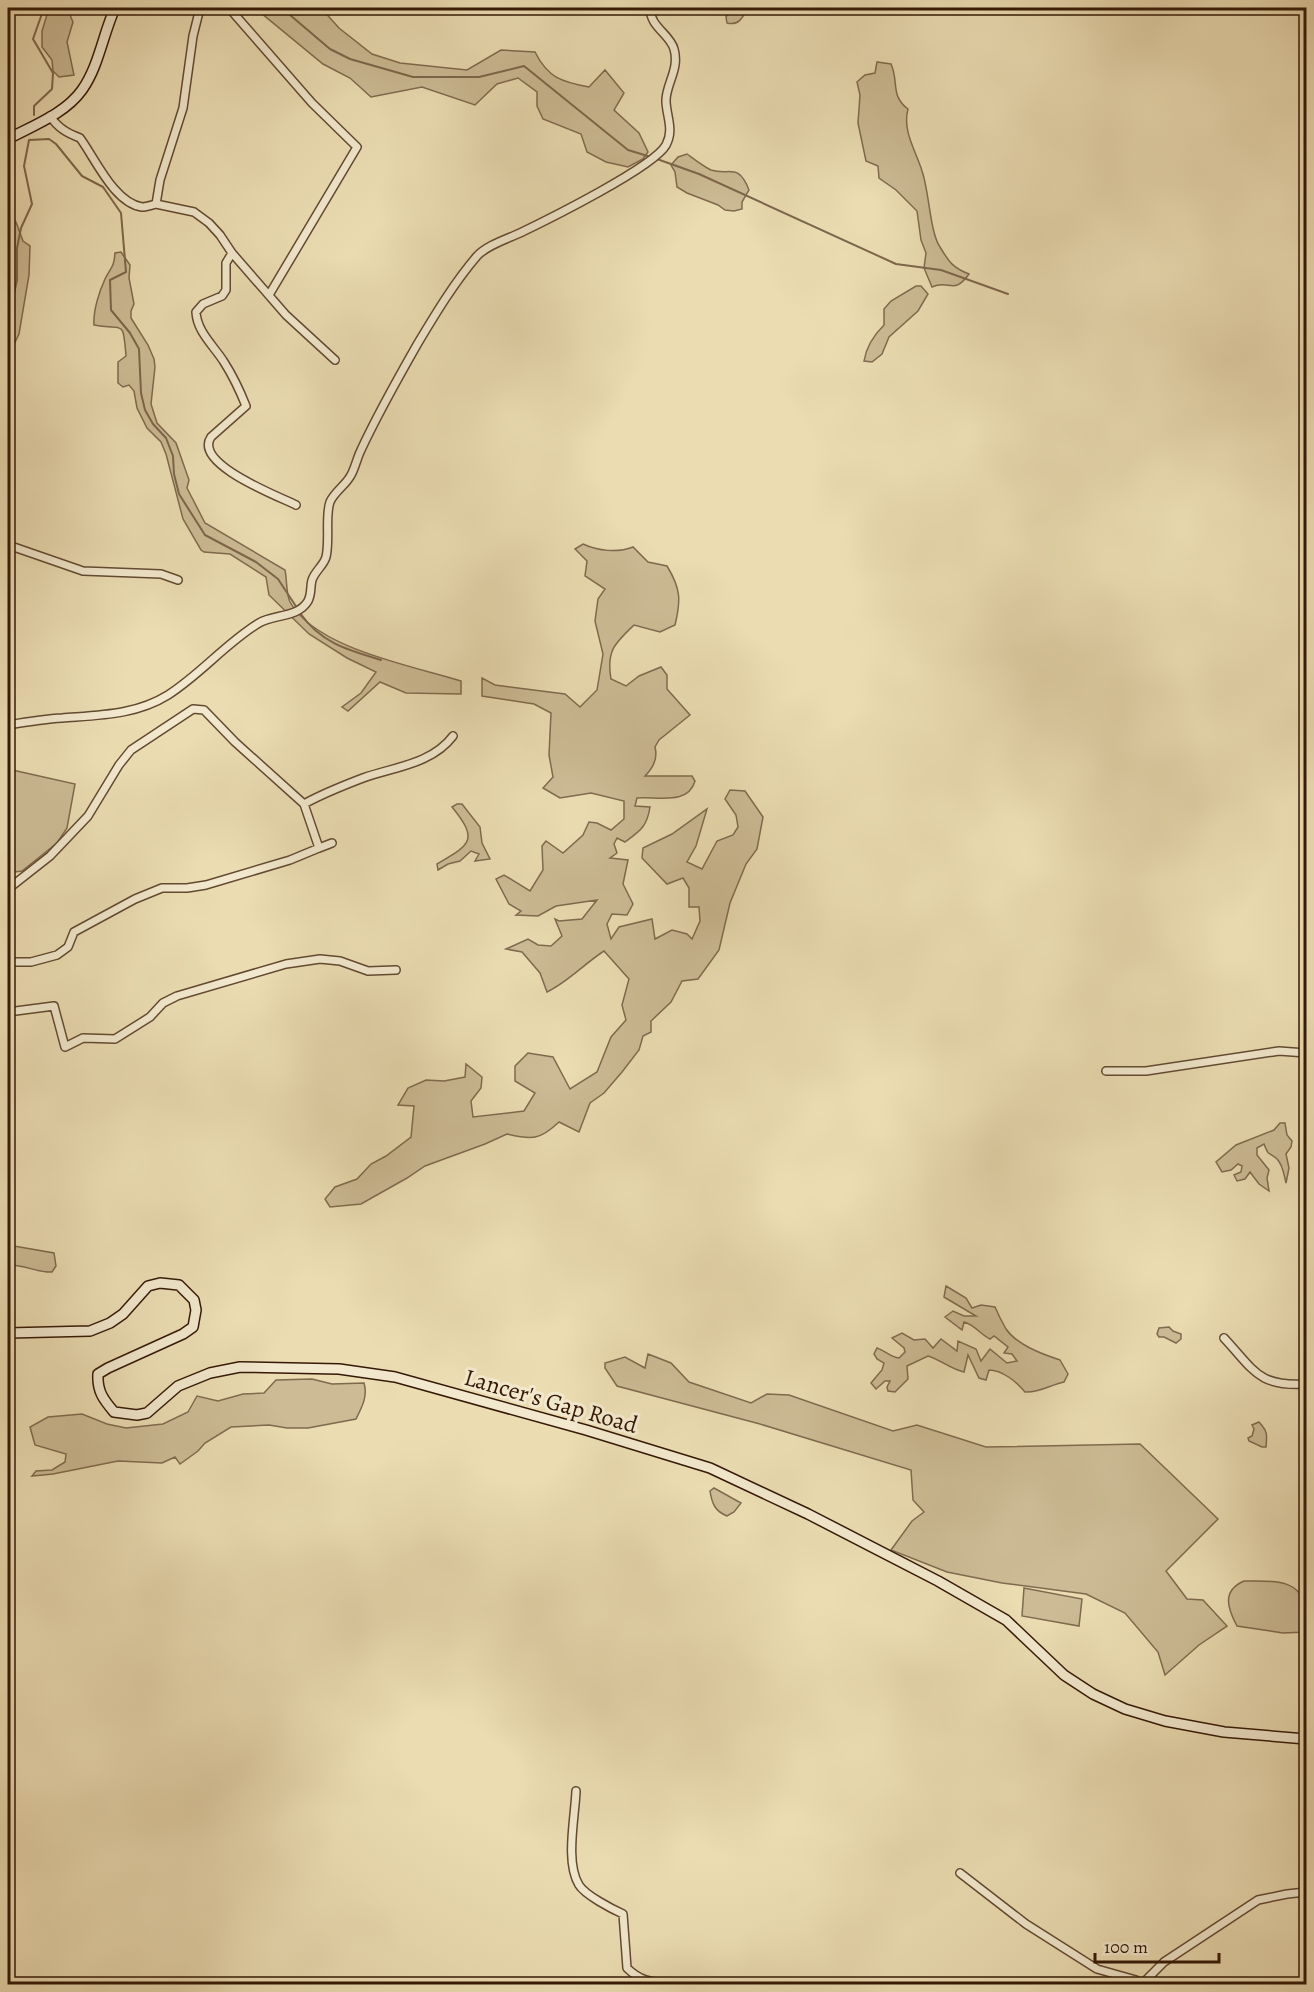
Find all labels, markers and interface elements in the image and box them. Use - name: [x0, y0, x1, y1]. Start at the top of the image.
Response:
- street label: Lancer's Gap Road: [460, 1361, 642, 1441]
- scale bar: [1095, 1926, 1220, 1964]
- text: 100 m: [1104, 1935, 1148, 1959]

